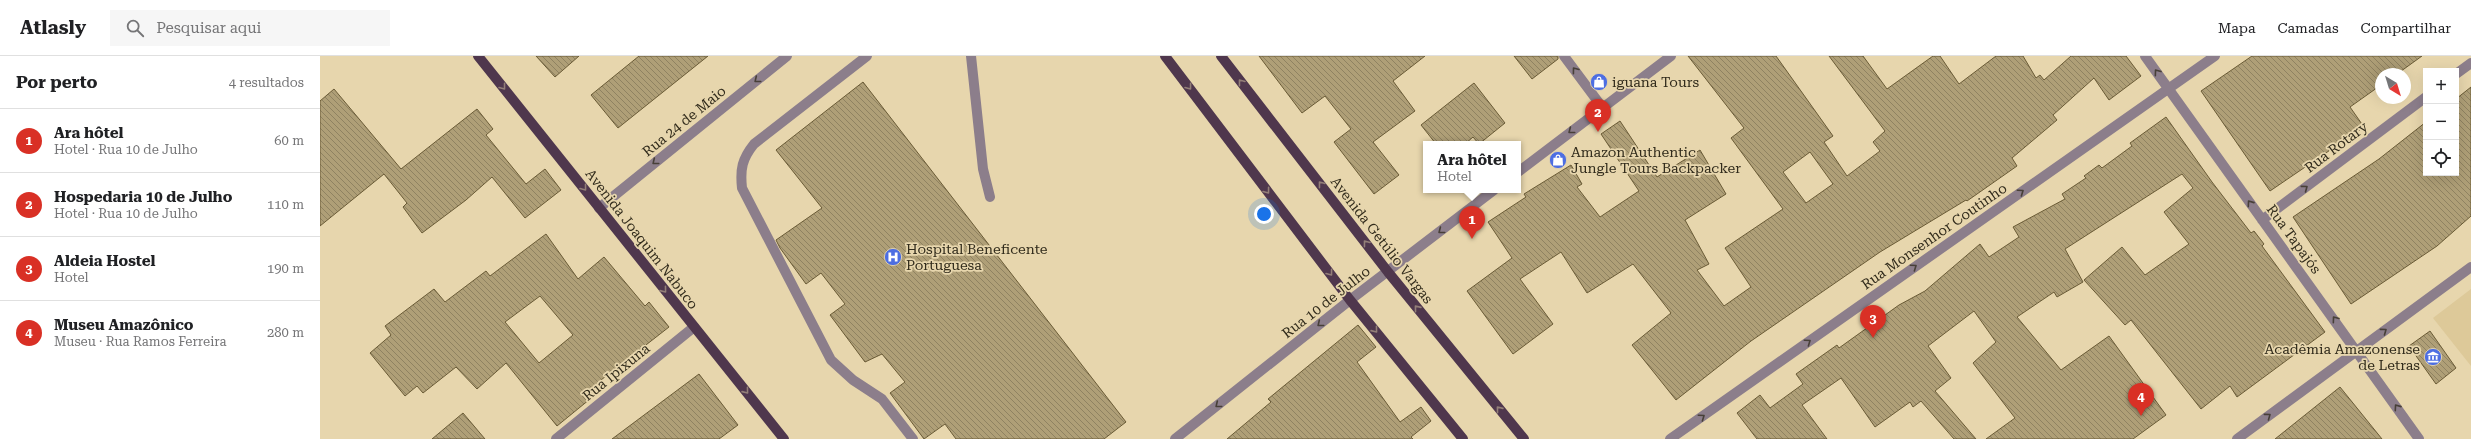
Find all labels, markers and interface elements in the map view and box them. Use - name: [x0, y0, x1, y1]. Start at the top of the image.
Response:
- search box: [110, 10, 390, 46]
- text: Atlasly: [20, 16, 86, 39]
- icon: search: [124, 17, 146, 39]
- text: Pesquisar aqui: [156, 19, 261, 37]
- text: Mapa: [2218, 20, 2255, 36]
- text: Camadas: [2277, 20, 2339, 36]
- text: Compartilhar: [2361, 20, 2451, 36]
- one-way arrow: [1572, 68, 1579, 75]
- north arrow: [2375, 68, 2411, 104]
- map controls: [2423, 68, 2459, 176]
- button: +: [2423, 68, 2459, 104]
- one-way arrow: [2155, 69, 2162, 76]
- text: Por perto: [16, 72, 97, 92]
- shop icon: iguana Tours: [1589, 72, 1609, 92]
- place label: iguana Tours: [1612, 74, 1699, 90]
- text: 4 resultados: [229, 75, 304, 90]
- one-way arrow: [754, 76, 761, 83]
- one-way arrow: [1239, 79, 1246, 86]
- one-way arrow: [498, 82, 505, 89]
- street label: Rua 24 de Maio: [639, 83, 729, 159]
- one-way arrow: [1184, 83, 1191, 90]
- pin: 2: [1585, 99, 1611, 132]
- button: −: [2423, 104, 2459, 140]
- street label: Rua Rotary: [2301, 118, 2371, 176]
- text: Ara hôtel: [54, 124, 123, 142]
- one-way arrow: [1568, 126, 1575, 134]
- text: 1: [25, 133, 33, 148]
- text: 60 m: [274, 133, 304, 148]
- button: locate: [2423, 140, 2459, 176]
- popup: [1423, 141, 1521, 193]
- text: Hotel · Rua 10 de Julho: [54, 142, 198, 157]
- place label: Amazon Authentic Jungle Tours Backpacker: [1571, 144, 1741, 176]
- shop icon: Amazon Authentic Jungle Tours Backpacker: [1548, 150, 1568, 170]
- text: Ara hôtel: [1437, 151, 1507, 169]
- one-way arrow: [653, 157, 660, 164]
- street label: Avenida Joaquim Nabuco: [582, 166, 702, 312]
- text: Hotel: [1437, 169, 1472, 184]
- street label: Avenida Getúlio Vargas: [1328, 174, 1437, 307]
- street label: Rua Monsenhor Coutinho: [1858, 180, 2010, 292]
- one-way arrow: [1318, 182, 1325, 189]
- one-way arrow: [579, 184, 586, 191]
- one-way arrow: [1262, 186, 1269, 193]
- one-way arrow: [2300, 186, 2307, 193]
- text: Hospedaria 10 de Julho: [54, 188, 232, 206]
- one-way arrow: [2016, 190, 2023, 197]
- text: 2: [25, 197, 33, 212]
- text: 110 m: [267, 197, 304, 212]
- one-way arrow: [2248, 200, 2255, 207]
- street label: Rua Tapajós: [2264, 201, 2325, 277]
- your location: [1254, 204, 1274, 224]
- text: Hotel · Rua 10 de Julho: [54, 206, 198, 221]
- pin: 1: [1459, 206, 1485, 239]
- one-way arrow: [1439, 226, 1446, 233]
- place label: Hospital Beneficente Portuguesa: [906, 241, 1048, 273]
- one-way arrow: [1364, 241, 1371, 248]
- hospital icon: Hospital Beneficente Portuguesa: [883, 247, 903, 267]
- text: Aldeia Hostel: [54, 252, 155, 270]
- text: 3: [25, 261, 33, 276]
- text: 190 m: [267, 261, 304, 276]
- street label: Rua 10 de Julho: [1279, 263, 1373, 341]
- one-way arrow: [1910, 265, 1917, 272]
- one-way arrow: [1325, 269, 1332, 276]
- text: Hotel: [54, 270, 88, 285]
- one-way arrow: [660, 286, 667, 293]
- one-way arrow: [1415, 305, 1422, 312]
- pin: 3: [1860, 305, 1886, 338]
- text: Museu Amazônico: [54, 316, 193, 334]
- one-way arrow: [2332, 316, 2340, 323]
- one-way arrow: [1317, 320, 1324, 327]
- text: 4: [25, 325, 33, 340]
- text: 280 m: [267, 325, 304, 340]
- one-way arrow: [1370, 326, 1377, 333]
- one-way arrow: [2380, 329, 2387, 336]
- text: Museu · Rua Ramos Ferreira: [54, 334, 227, 349]
- street label: Rua Ipixuna: [579, 340, 653, 404]
- one-way arrow: [1804, 340, 1811, 347]
- place label: Acadêmia Amazonense de Letras: [2265, 341, 2420, 373]
- museum icon: Acadêmia Amazonense de Letras: [2423, 347, 2443, 367]
- pin: 4: [2128, 383, 2154, 416]
- one-way arrow: [741, 387, 748, 394]
- one-way arrow: [1215, 401, 1222, 408]
- one-way arrow: [2394, 404, 2402, 411]
- one-way arrow: [1497, 406, 1504, 413]
- one-way arrow: [1698, 414, 1705, 421]
- one-way arrow: [2264, 414, 2271, 421]

